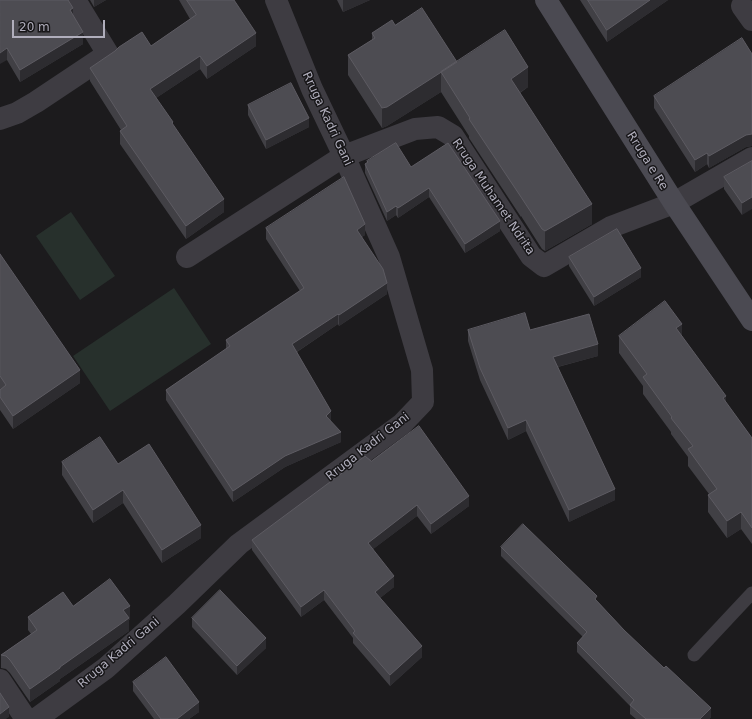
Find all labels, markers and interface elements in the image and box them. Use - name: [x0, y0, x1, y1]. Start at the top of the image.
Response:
- scale bar: [14, 12, 107, 38]
- text: 20 m: [19, 20, 50, 34]
- street label: Rruga Kadri Gani: [299, 70, 355, 168]
- street label: Rruga e Re: [623, 129, 671, 193]
- street label: Rruga Muhamet Ndrita: [449, 136, 537, 258]
- street label: Rruga Kadri Gani: [323, 410, 413, 484]
- street label: Rruga Kadri Gani: [75, 615, 163, 691]

